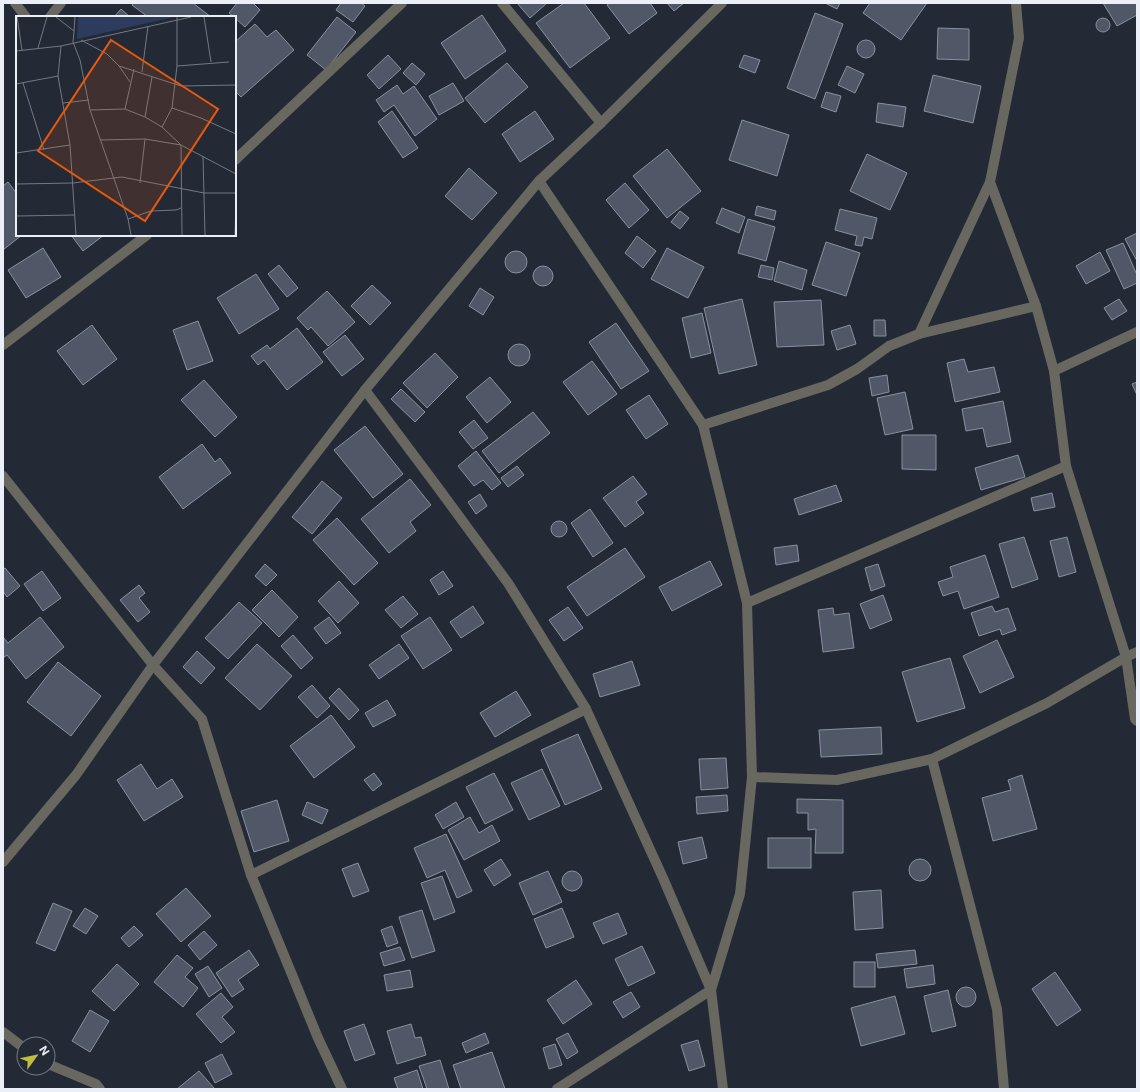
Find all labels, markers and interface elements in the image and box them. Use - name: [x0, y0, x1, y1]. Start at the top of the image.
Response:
- inset map: [16, 16, 236, 236]
- north arrow: [16, 1036, 56, 1076]
- text: N: [36, 1043, 53, 1058]

